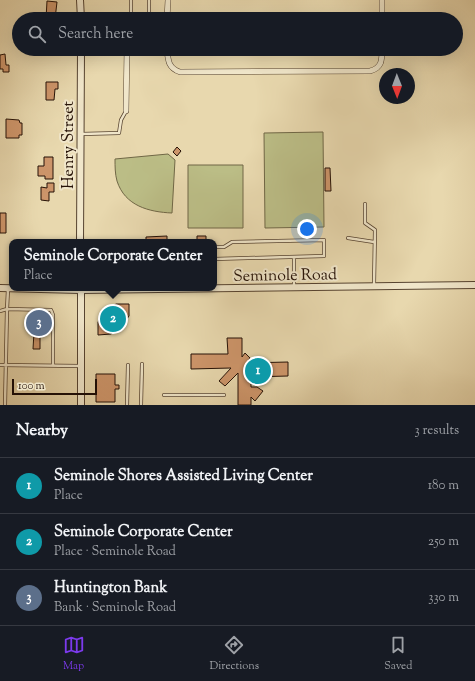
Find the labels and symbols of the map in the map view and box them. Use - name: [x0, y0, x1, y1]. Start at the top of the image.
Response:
- north arrow: [379, 68, 415, 104]
- street label: Henry Street: [58, 100, 81, 189]
- your location: [297, 219, 317, 239]
- street label: Seminole Road: [233, 264, 337, 289]
- pin: 2: [100, 304, 126, 334]
- pin: 3: [26, 308, 52, 338]
- pin: 1: [245, 356, 271, 386]
- scale bar: [12, 377, 97, 396]

